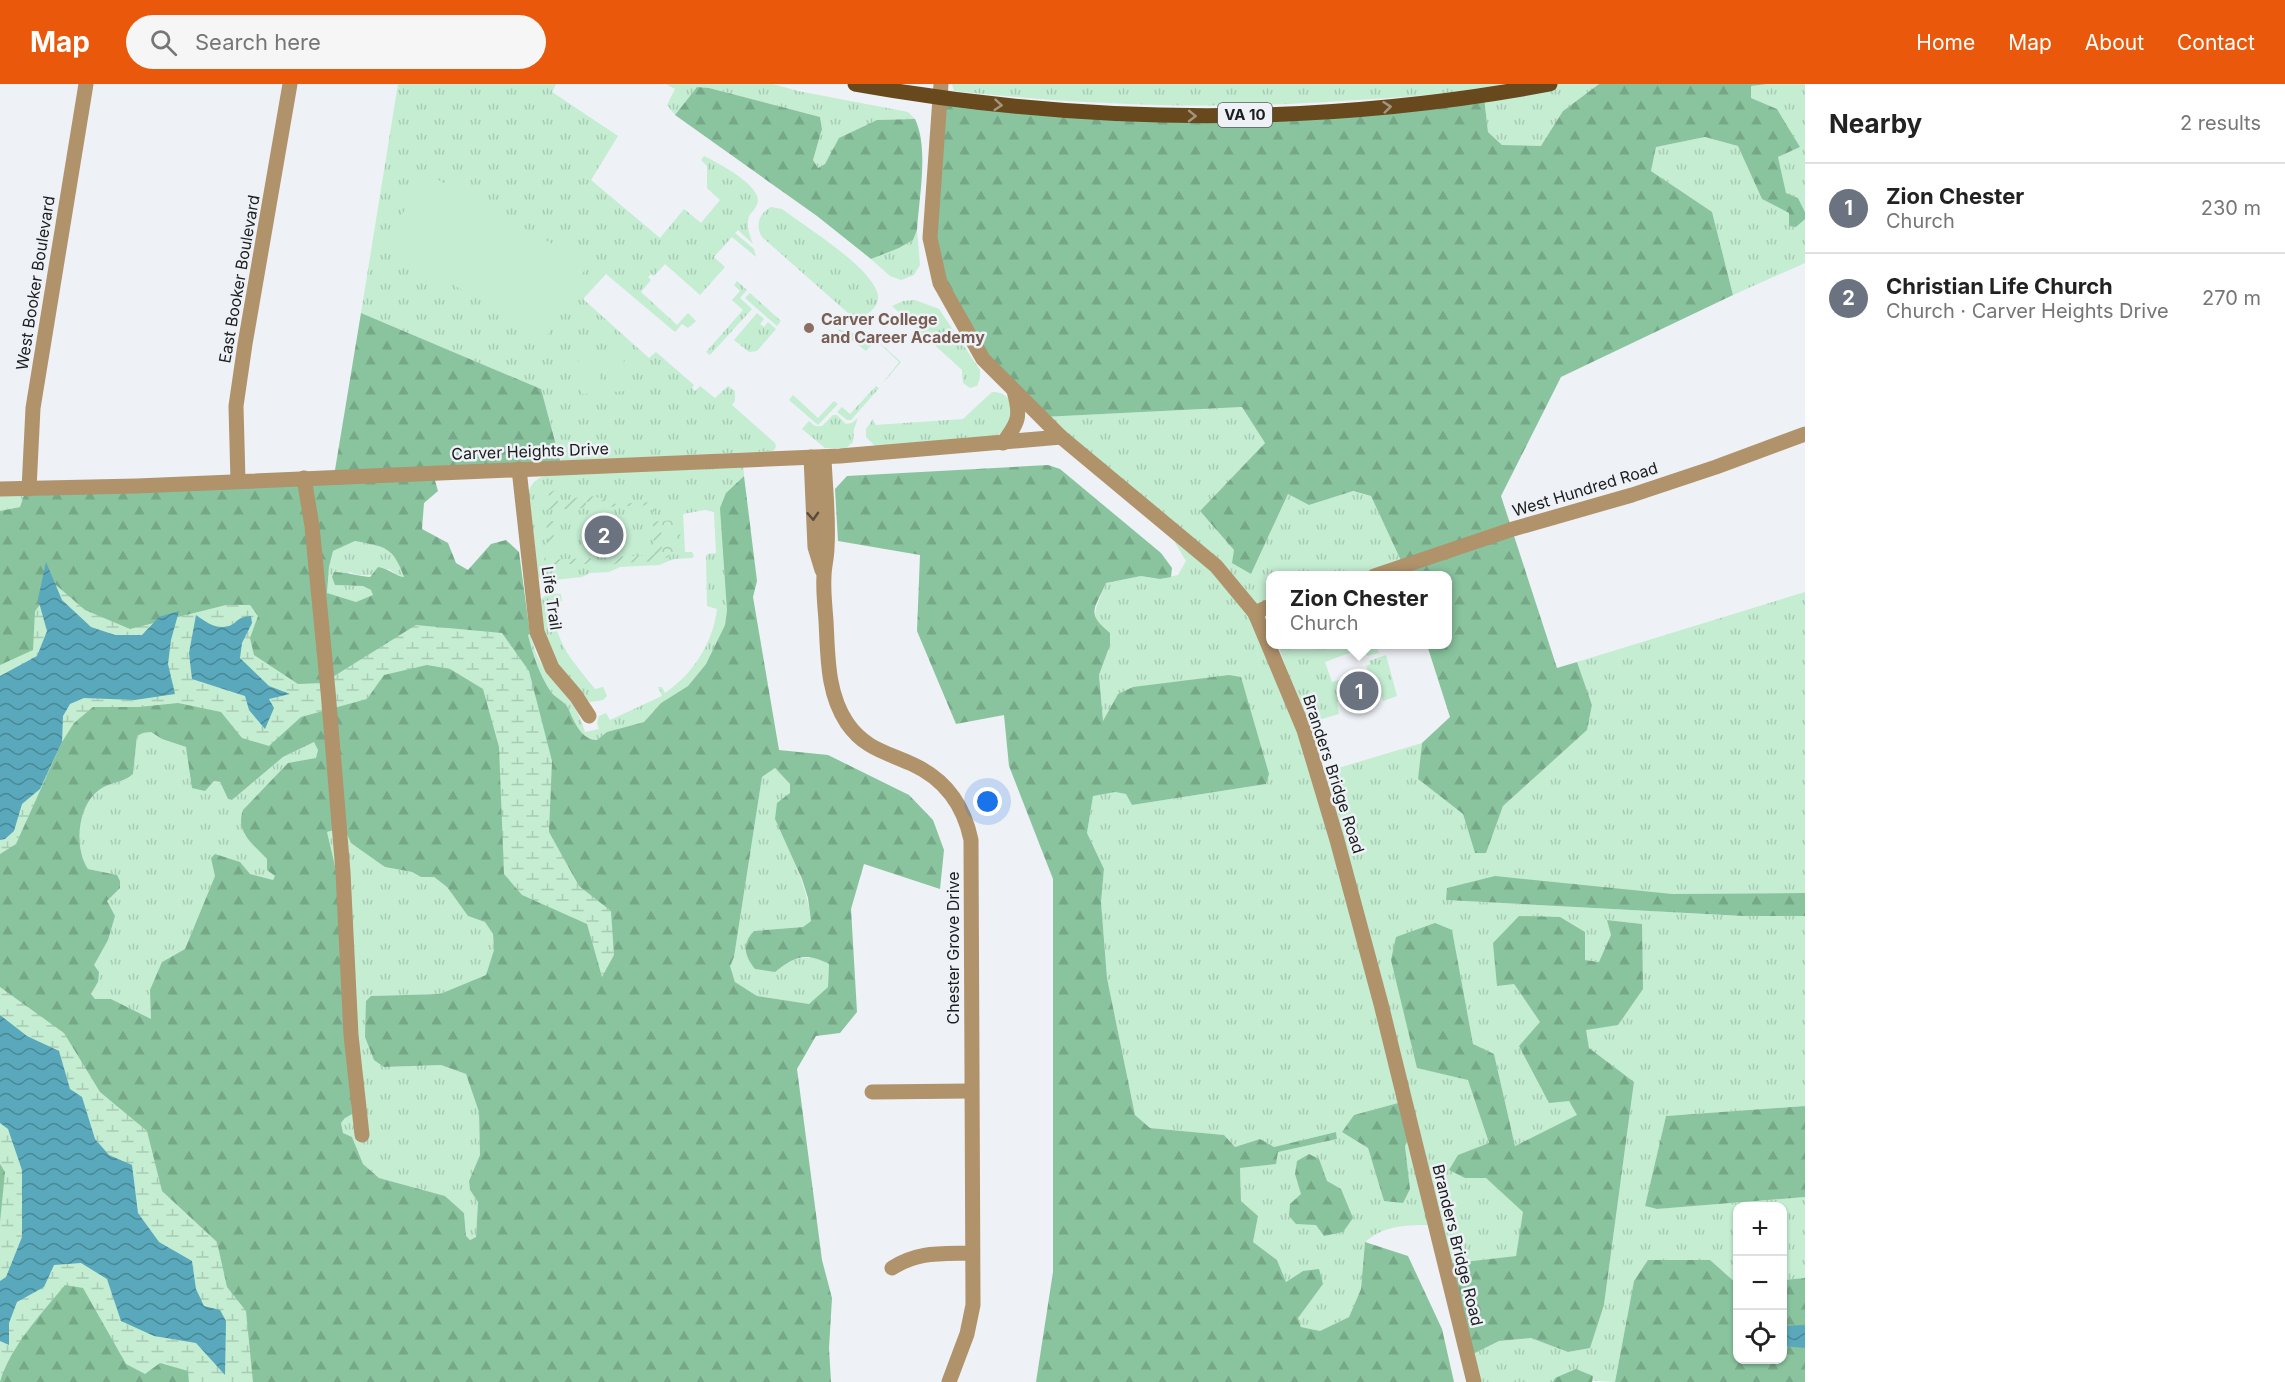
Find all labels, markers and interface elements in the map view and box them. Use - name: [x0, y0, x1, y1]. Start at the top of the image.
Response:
- search box: [126, 15, 546, 69]
- text: Map: [30, 25, 90, 59]
- icon: search: [147, 26, 180, 59]
- text: Search here: [195, 29, 321, 55]
- text: Home: [1916, 30, 1975, 55]
- text: Map: [2008, 30, 2052, 55]
- text: About: [2085, 30, 2144, 55]
- text: Contact: [2177, 30, 2255, 55]
- one-way arrow: [993, 98, 1002, 111]
- one-way arrow: [1382, 101, 1391, 113]
- road number: VA 10: [1218, 103, 1272, 127]
- text: Nearby: [1829, 108, 1922, 139]
- one-way arrow: [1188, 110, 1197, 122]
- text: 2 results: [2180, 111, 2261, 135]
- text: Zion Chester: [1886, 183, 2024, 209]
- street label: East Booker Boulevard: [214, 193, 264, 365]
- street label: West Booker Boulevard: [11, 194, 59, 372]
- text: 1: [1844, 196, 1853, 220]
- text: 230 m: [2201, 196, 2261, 220]
- text: Church: [1886, 209, 1955, 233]
- text: Christian Life Church: [1886, 273, 2113, 299]
- text: 2: [1842, 286, 1855, 310]
- text: 270 m: [2202, 286, 2261, 310]
- text: Church · Carver Heights Drive: [1886, 299, 2169, 323]
- place label: Carver College and Career Academy: [821, 309, 985, 347]
- marker: Carver College and Career Academy: [802, 321, 816, 335]
- street label: Carver Heights Drive: [451, 438, 609, 464]
- street label: West Hundred Road: [1510, 457, 1660, 521]
- one-way arrow: [807, 511, 820, 520]
- pin: 2: [584, 512, 624, 558]
- street label: Life Trail: [538, 565, 566, 631]
- popup: [1266, 571, 1452, 649]
- text: Zion Chester: [1290, 585, 1428, 611]
- text: Church: [1290, 611, 1359, 635]
- pin: 1: [1340, 668, 1378, 714]
- street label: Branders Bridge Road: [1299, 692, 1369, 856]
- your location: [973, 787, 1002, 816]
- street label: Chester Grove Drive: [943, 871, 963, 1025]
- street label: Branders Bridge Road: [1428, 1162, 1488, 1328]
- map controls: [1733, 1202, 1787, 1364]
- button: +: [1733, 1202, 1787, 1256]
- button: −: [1733, 1256, 1787, 1310]
- button: locate: [1733, 1310, 1787, 1364]

